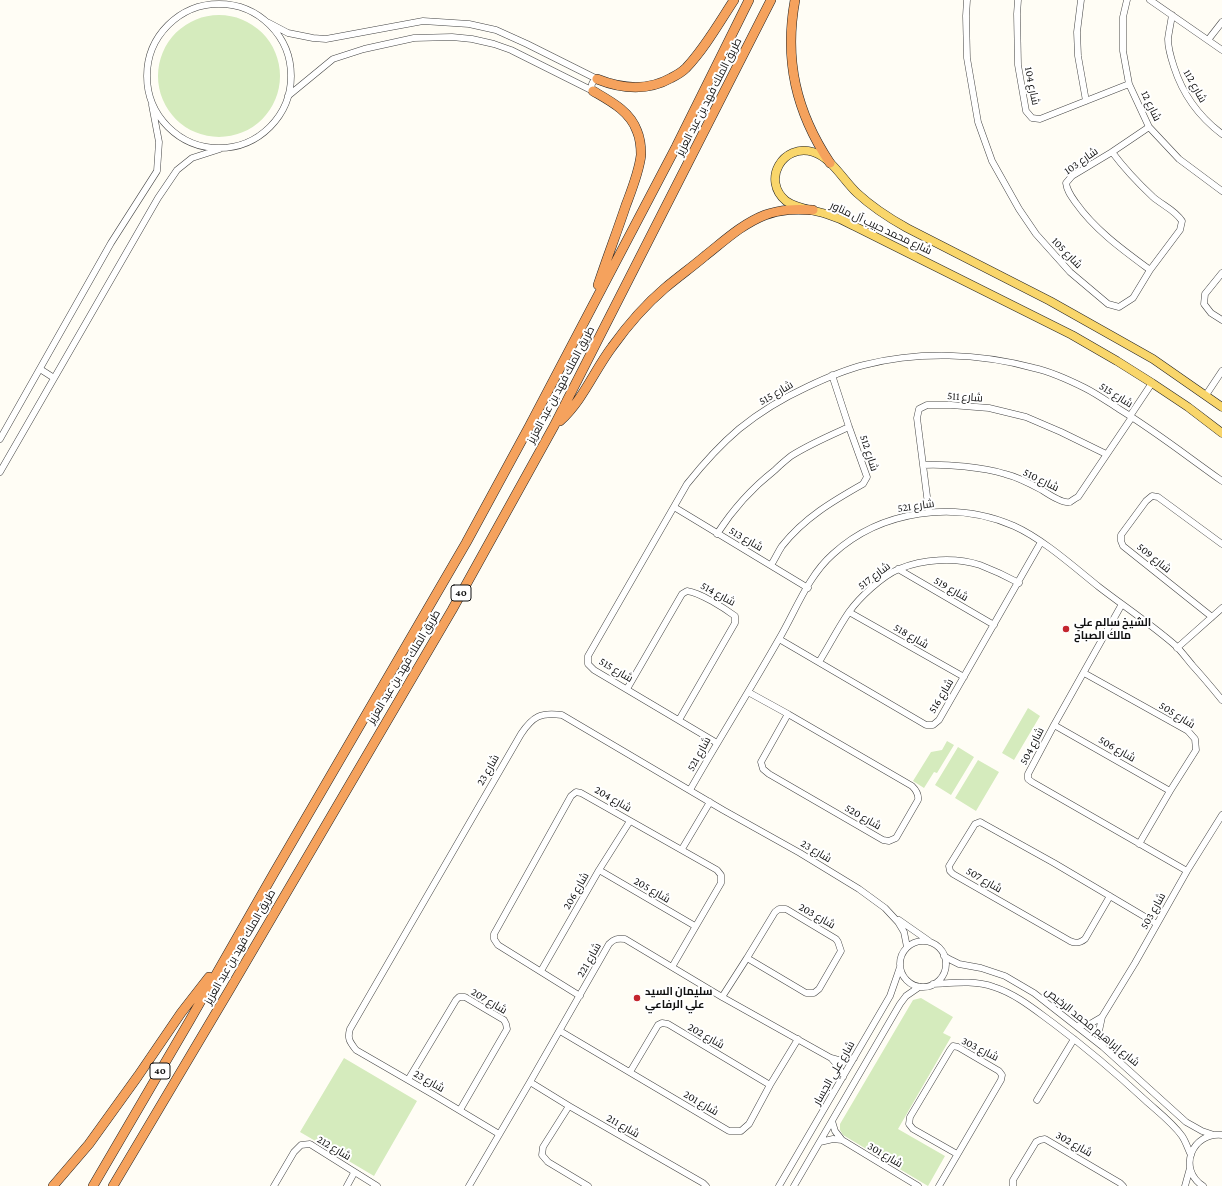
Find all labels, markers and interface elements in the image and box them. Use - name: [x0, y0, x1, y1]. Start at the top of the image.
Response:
- street label: طريق الملك فهد بن عبد العزيز: [673, 36, 745, 158]
- street label: شارع 104: [1022, 66, 1042, 106]
- street label: شارع 112: [1181, 67, 1209, 105]
- street label: شارع 12: [1138, 89, 1164, 123]
- street label: شارع 103: [1062, 145, 1100, 177]
- street label: شارع محمد حبيب آل مناور: [828, 199, 934, 257]
- street label: شارع 105: [1049, 235, 1085, 271]
- street label: طريق الملك فهد بن عبد العزيز: [524, 324, 598, 446]
- street label: شارع 515: [757, 378, 795, 408]
- street label: شارع 515: [1097, 380, 1135, 410]
- street label: شارع 511: [947, 389, 983, 405]
- street label: شارع 512: [857, 433, 881, 473]
- street label: شارع 510: [1021, 466, 1061, 494]
- street label: شارع 521: [897, 497, 935, 515]
- street label: شارع 513: [727, 524, 765, 554]
- street label: شارع 509: [1134, 540, 1174, 576]
- street label: شارع 517: [855, 560, 893, 592]
- street label: شارع 519: [931, 574, 971, 604]
- street label: شارع 514: [698, 579, 738, 609]
- road number: 40: [451, 585, 471, 601]
- street label: طريق الملك فهد بن عبد العزيز: [365, 608, 443, 726]
- place label: الشيخ سالم علي مالك الصباح: [1074, 616, 1151, 642]
- street label: شارع 518: [891, 621, 931, 651]
- marker: الشيخ سالم علي مالك الصباح: [1061, 624, 1071, 634]
- street label: شارع 515: [597, 655, 635, 685]
- street label: شارع 516: [926, 676, 956, 716]
- street label: شارع 505: [1157, 699, 1197, 731]
- street label: شارع 504: [1017, 725, 1047, 767]
- street label: شارع 506: [1096, 733, 1138, 765]
- street label: شارع 521: [684, 735, 714, 773]
- street label: شارع 23: [474, 752, 502, 788]
- street label: شارع 204: [592, 783, 634, 815]
- street label: شارع 520: [842, 801, 884, 833]
- street label: شارع 23: [798, 837, 834, 865]
- street label: شارع 507: [964, 864, 1004, 896]
- street label: شارع 206: [560, 870, 592, 912]
- street label: شارع 205: [631, 874, 673, 906]
- street label: طريق الملك فهد بن عبد العزيز: [202, 887, 278, 1007]
- street label: شارع 503: [1138, 890, 1168, 932]
- street label: شارع 203: [796, 900, 838, 932]
- street label: شارع 221: [574, 940, 604, 980]
- street label: شارع 207: [469, 985, 509, 1017]
- place label: سليمان السيد علي الرفاعي: [645, 985, 713, 1011]
- street label: شارع إبراهيم محمد الرخيص: [1042, 985, 1142, 1069]
- marker: سليمان السيد علي الرفاعي: [632, 993, 642, 1003]
- street label: شارع 202: [685, 1020, 727, 1052]
- street label: شارع 303: [959, 1034, 1001, 1064]
- street label: شارع علي الجسار: [810, 1039, 858, 1107]
- road number: 40: [150, 1063, 170, 1079]
- street label: شارع 23: [411, 1067, 447, 1095]
- street label: شارع 201: [681, 1087, 721, 1119]
- street label: شارع 211: [604, 1111, 642, 1141]
- street label: شارع 302: [1053, 1128, 1095, 1160]
- street label: شارع 212: [315, 1133, 353, 1163]
- street label: شارع 301: [865, 1139, 905, 1171]

